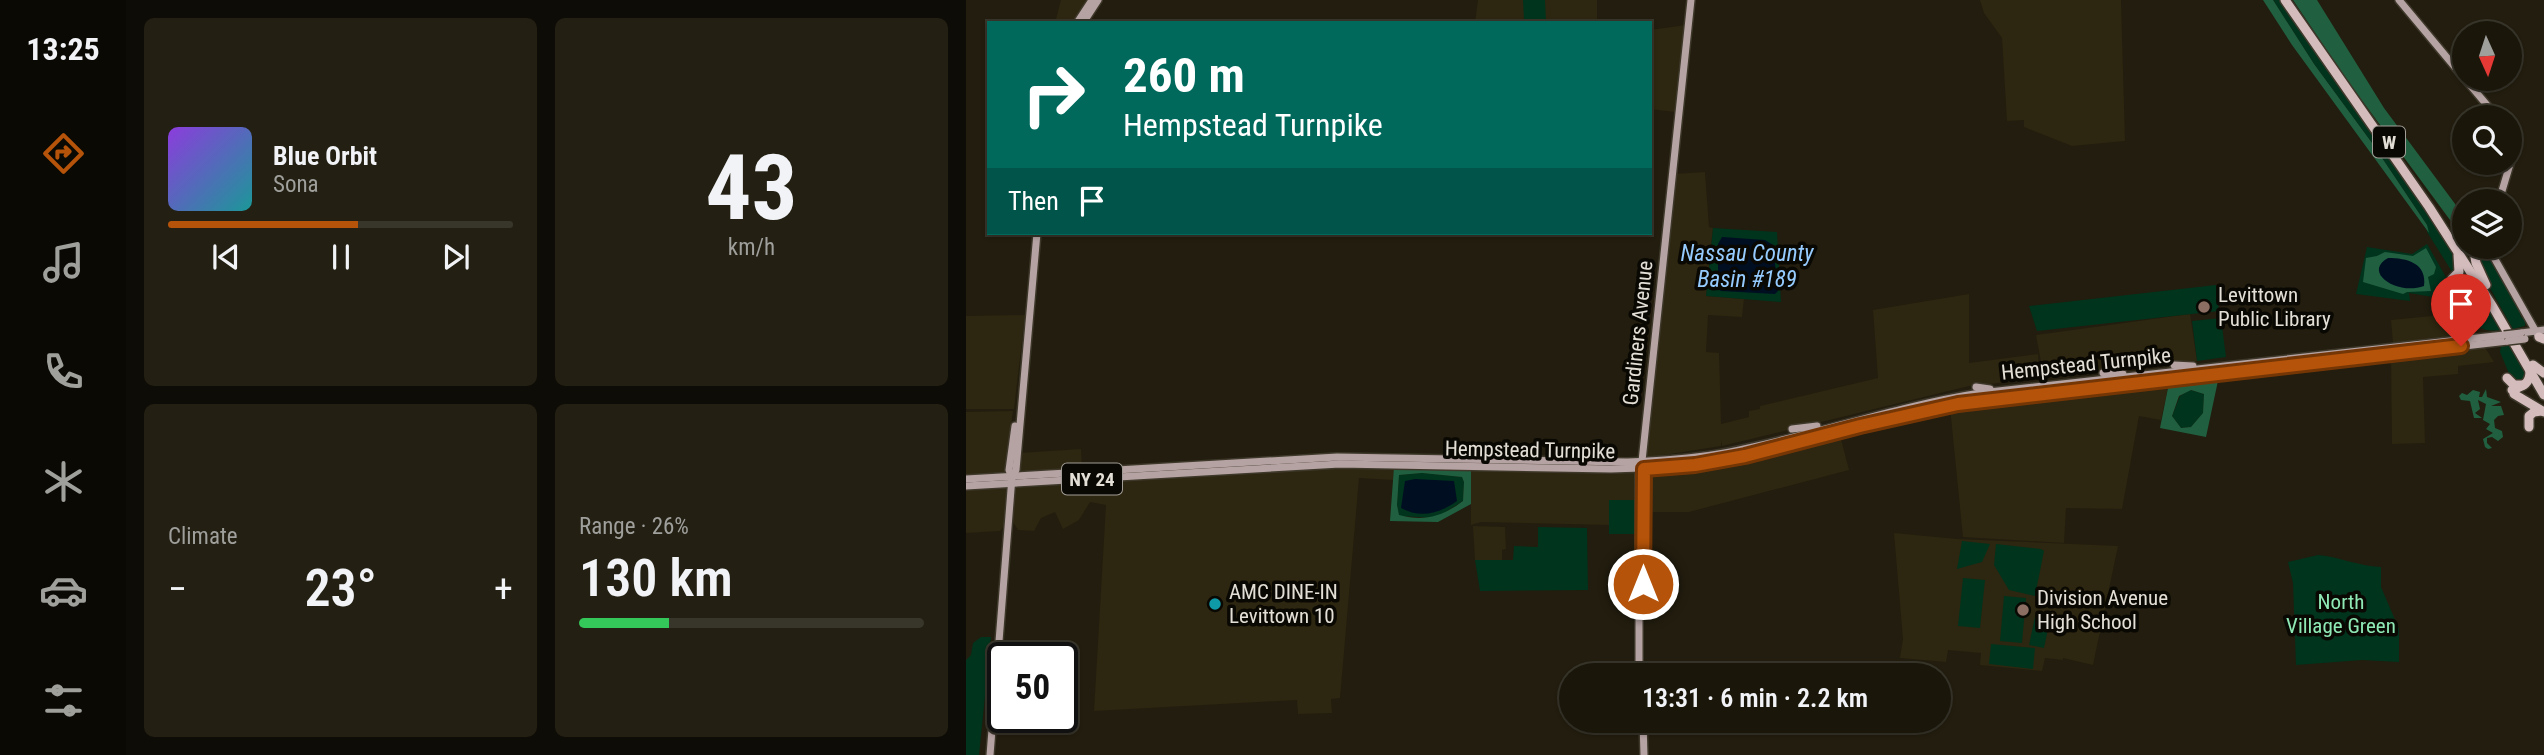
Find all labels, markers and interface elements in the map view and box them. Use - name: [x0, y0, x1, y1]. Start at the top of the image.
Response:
- north arrow: [2452, 21, 2522, 91]
- map controls: [2452, 21, 2522, 259]
- text: 13:25: [26, 30, 100, 68]
- text: 260 m: [1123, 47, 1245, 104]
- icon: right: [1008, 49, 1099, 140]
- button: search: [2452, 105, 2522, 175]
- text: Hempstead Turnpike: [1123, 106, 1383, 144]
- road number: W: [2373, 126, 2405, 158]
- icon: directions: [39, 129, 88, 178]
- text: 43: [706, 135, 797, 241]
- text: Blue Orbit: [273, 141, 377, 171]
- text: Sona: [273, 171, 319, 198]
- icon: arrive: [1073, 182, 1111, 220]
- text: Then: [1008, 186, 1059, 216]
- button: layers: [2452, 189, 2522, 259]
- text: km/h: [728, 234, 775, 261]
- icon: music: [39, 238, 88, 287]
- icon: previous: [207, 238, 245, 276]
- icon: pause: [322, 238, 360, 276]
- icon: next: [437, 238, 475, 276]
- water label: Nassau County Basin #189: [1681, 240, 1814, 293]
- street label: Gardiners Avenue: [1618, 259, 1658, 406]
- pin: [2431, 274, 2491, 346]
- place label: Levittown Public Library: [2218, 283, 2331, 331]
- icon: arrive: [2442, 285, 2480, 323]
- marker: Levittown Public Library: [2196, 299, 2212, 315]
- street label: Hempstead Turnpike: [2000, 343, 2172, 385]
- icon: phone: [39, 347, 88, 396]
- street label: Hempstead Turnpike: [1445, 437, 1616, 463]
- icon: climate: [39, 457, 88, 506]
- road number: NY 24: [1062, 464, 1122, 494]
- text: Range · 26%: [579, 513, 689, 540]
- text: Climate: [168, 523, 238, 550]
- position arrow: [1606, 547, 1680, 621]
- text: 130 km: [579, 548, 733, 609]
- text: 23°: [304, 558, 377, 619]
- icon: car: [39, 566, 88, 615]
- text: −: [168, 567, 187, 611]
- text: +: [494, 567, 513, 611]
- place label: AMC DINE-IN Levittown 10: [1229, 580, 1338, 628]
- place label: Division Avenue High School: [2037, 586, 2168, 634]
- park label: North Village Green: [2286, 590, 2396, 638]
- marker: AMC DINE-IN Levittown 10: [1207, 596, 1223, 612]
- marker: Division Avenue High School: [2015, 602, 2031, 618]
- speed limit sign: 50: [987, 642, 1078, 733]
- icon: filters: [39, 676, 88, 725]
- text: 13:31 · 6 min · 2.2 km: [1642, 683, 1868, 713]

